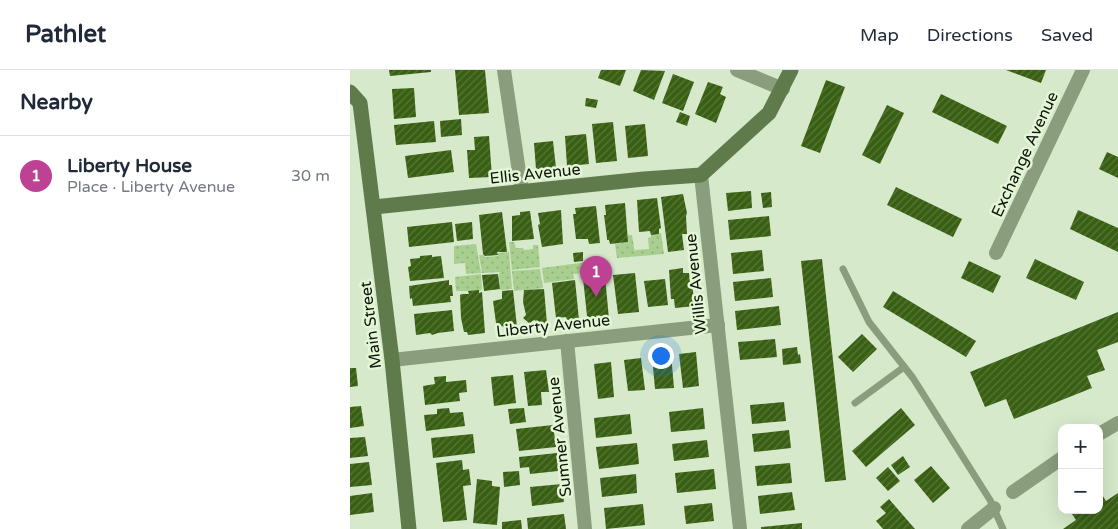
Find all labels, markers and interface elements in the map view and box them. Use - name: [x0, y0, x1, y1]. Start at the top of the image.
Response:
- text: Pathlet: [25, 20, 106, 49]
- text: Map: [860, 24, 899, 46]
- text: Directions: [927, 24, 1013, 46]
- text: Saved: [1041, 24, 1093, 46]
- street label: Exchange Avenue: [987, 88, 1063, 220]
- text: Nearby: [20, 90, 93, 115]
- text: Liberty House: [67, 155, 192, 177]
- street label: Ellis Avenue: [489, 159, 582, 189]
- text: 1: [31, 166, 41, 186]
- text: 30 m: [291, 166, 330, 186]
- text: Place · Liberty Avenue: [67, 177, 235, 197]
- street label: Willis Avenue: [681, 233, 711, 335]
- pin: 1: [580, 256, 612, 297]
- street label: Main Street: [356, 280, 386, 370]
- street label: Liberty Avenue: [495, 310, 611, 342]
- your location: [648, 343, 674, 369]
- street label: Sumner Avenue: [544, 376, 576, 498]
- map controls: [1058, 424, 1103, 514]
- button: +: [1058, 424, 1103, 469]
- button: −: [1058, 469, 1103, 514]

